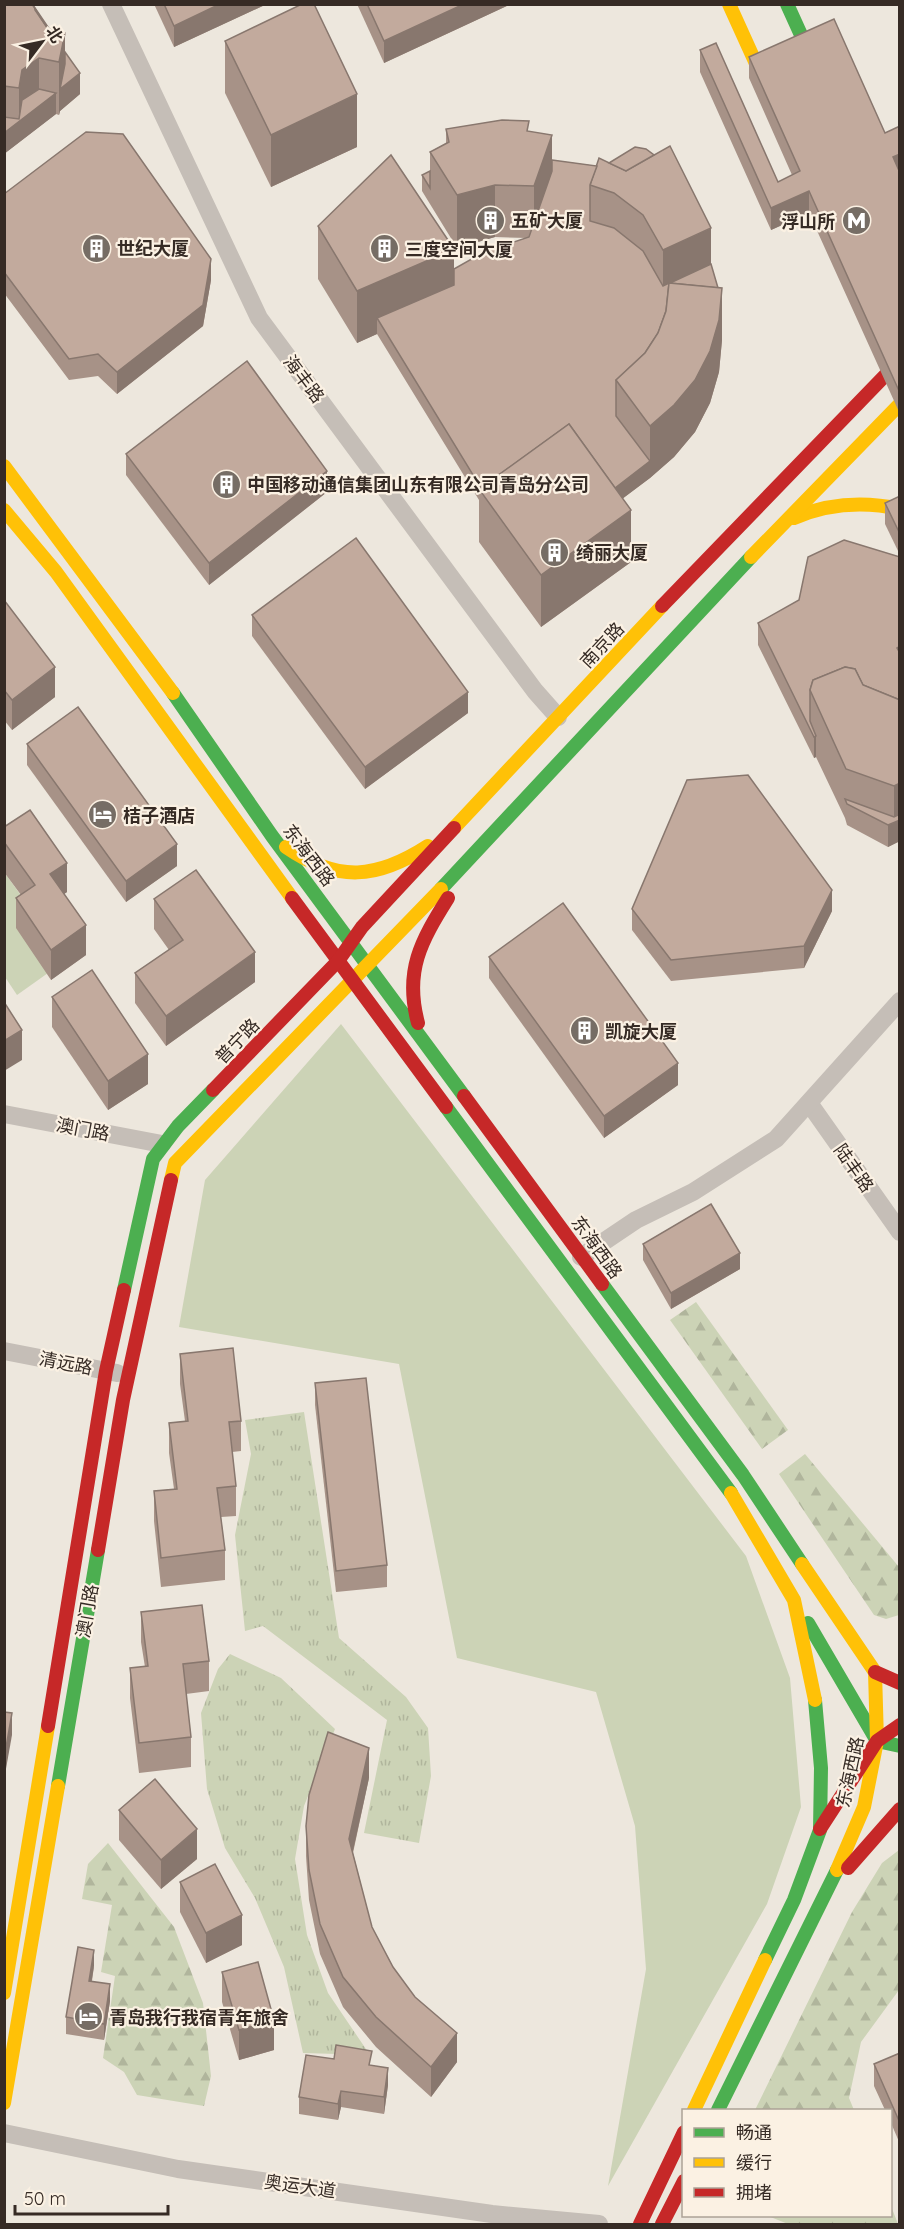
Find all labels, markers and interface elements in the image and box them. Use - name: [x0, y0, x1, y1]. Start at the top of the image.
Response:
- north arrow: [12, 12, 72, 72]
- text: 北: [42, 22, 67, 46]
- building icon: 五矿大厦: [474, 204, 506, 236]
- metro station icon: 浮山所: [840, 205, 872, 237]
- place label: 五矿大厦: [511, 209, 583, 232]
- place label: 浮山所: [781, 210, 835, 233]
- building icon: 世纪大厦: [80, 232, 112, 264]
- building icon: 三度空间大厦: [368, 233, 400, 265]
- place label: 世纪大厦: [117, 237, 189, 260]
- place label: 三度空间大厦: [405, 238, 513, 261]
- street label: 海丰路: [279, 351, 329, 407]
- building icon: 中国移动通信集团山东有限公司青岛分公司: [210, 468, 242, 500]
- place label: 中国移动通信集团山东有限公司青岛分公司: [247, 473, 589, 496]
- building icon: 绮丽大厦: [539, 536, 571, 568]
- place label: 绮丽大厦: [576, 541, 648, 564]
- street label: 南京路: [575, 617, 629, 673]
- hotel icon: 桔子酒店: [86, 799, 118, 831]
- place label: 桔子酒店: [123, 804, 195, 827]
- street label: 东海西路: [278, 819, 340, 891]
- street label: 普宁路: [210, 1014, 264, 1068]
- building icon: 凯旋大厦: [568, 1015, 600, 1047]
- place label: 凯旋大厦: [605, 1020, 677, 1043]
- street label: 澳门路: [54, 1113, 112, 1145]
- street label: 陆丰路: [829, 1139, 879, 1197]
- street label: 东海西路: [567, 1211, 627, 1283]
- street label: 清远路: [37, 1347, 95, 1379]
- street label: 澳门路: [71, 1582, 103, 1640]
- street label: 东海西路: [831, 1734, 869, 1810]
- hotel icon: 青岛我行我宿青年旅舍: [72, 2001, 104, 2033]
- place label: 青岛我行我宿青年旅舍: [109, 2006, 289, 2029]
- legend: [682, 2109, 892, 2217]
- text: 畅通: [736, 2121, 772, 2144]
- text: 缓行: [736, 2151, 772, 2174]
- street label: 奥运大道: [263, 2170, 337, 2202]
- scale bar: [15, 2178, 168, 2216]
- text: 拥堵: [736, 2181, 772, 2204]
- text: 50 m: [24, 2187, 66, 2210]

